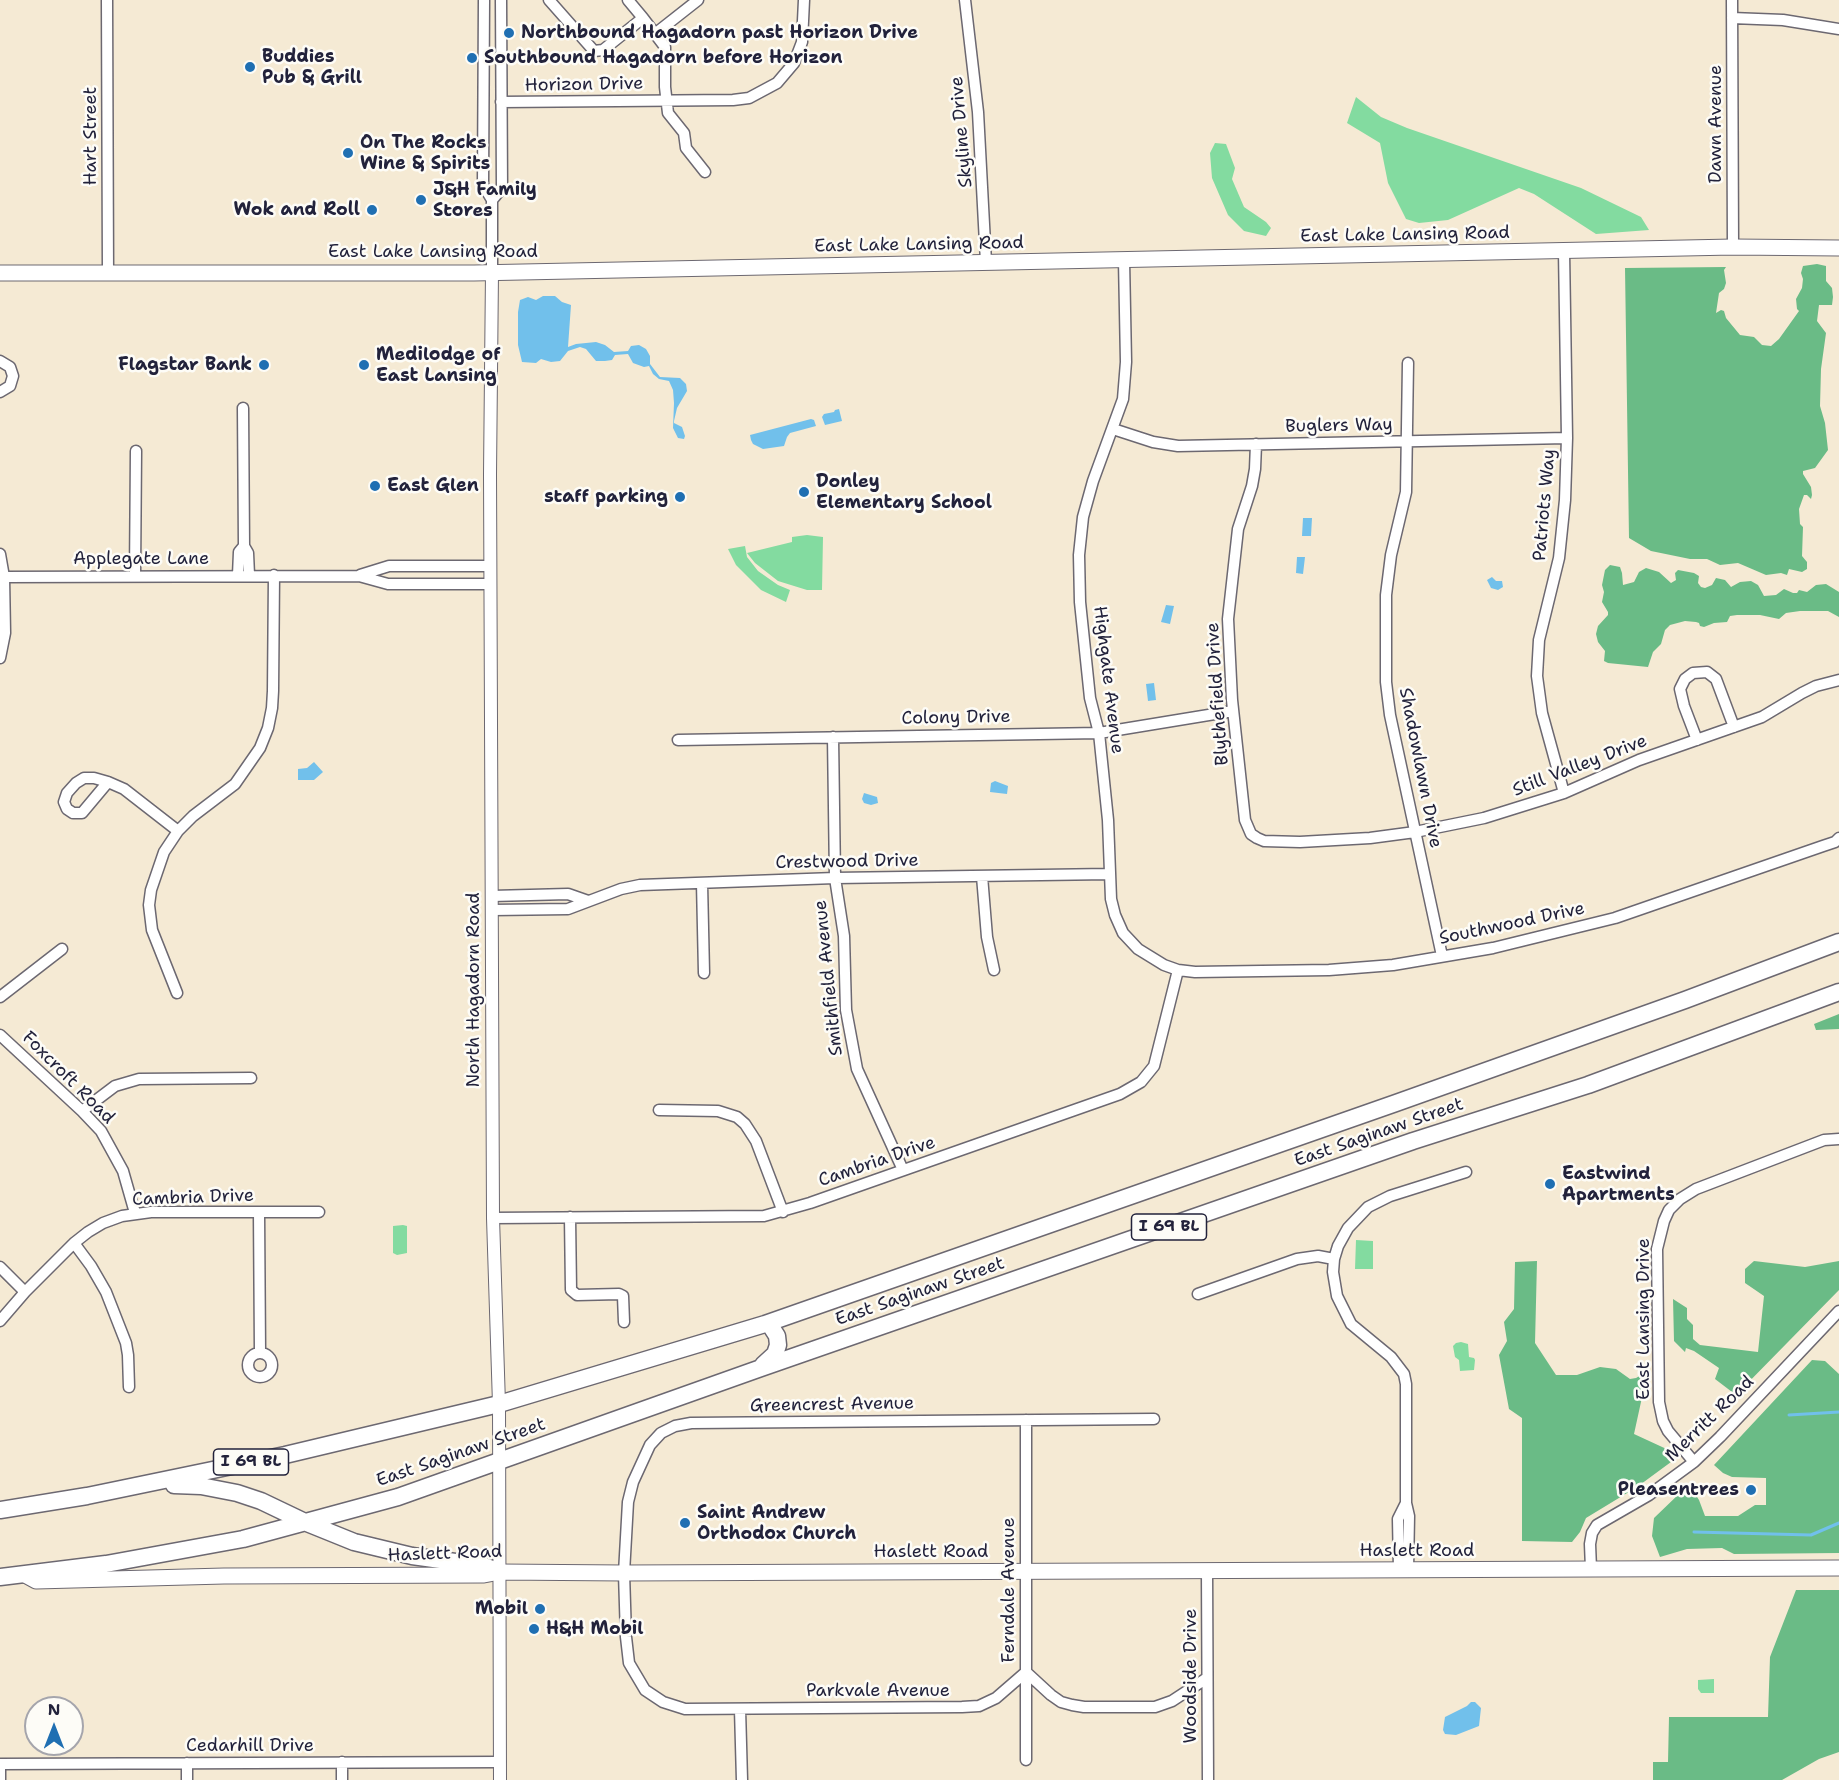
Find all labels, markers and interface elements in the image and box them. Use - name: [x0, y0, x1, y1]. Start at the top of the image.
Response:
- place label: Northbound Hagadorn past Horizon Drive: [521, 22, 918, 44]
- marker: Northbound Hagadorn past Horizon Drive: [502, 26, 516, 40]
- place label: Buddies Pub & Grill: [262, 46, 362, 88]
- place label: Southbound Hagadorn before Horizon: [484, 47, 842, 69]
- marker: Southbound Hagadorn before Horizon: [465, 51, 479, 65]
- marker: Buddies Pub & Grill: [243, 60, 257, 74]
- street label: Dawn Avenue: [1705, 65, 1727, 183]
- street label: Horizon Drive: [524, 73, 644, 97]
- street label: Skyline Drive: [946, 75, 978, 189]
- street label: Hart Street: [80, 87, 102, 185]
- place label: On The Rocks Wine & Spirits: [360, 132, 490, 174]
- marker: On The Rocks Wine & Spirits: [341, 146, 355, 160]
- place label: J&H Family Stores: [433, 179, 537, 222]
- marker: J&H Family Stores: [414, 193, 428, 207]
- place label: Wok and Roll: [234, 199, 360, 221]
- marker: Wok and Roll: [365, 203, 379, 217]
- street label: East Lake Lansing Road: [1300, 222, 1510, 248]
- street label: East Lake Lansing Road: [814, 232, 1024, 258]
- street label: East Lake Lansing Road: [328, 241, 538, 263]
- place label: Medilodge of East Lansing: [376, 344, 500, 386]
- place label: Flagstar Bank: [118, 354, 252, 376]
- marker: Flagstar Bank: [257, 358, 271, 372]
- marker: Medilodge of East Lansing: [357, 358, 371, 372]
- street label: Buglers Way: [1285, 414, 1393, 438]
- street label: Patriots Way: [1529, 448, 1561, 562]
- place label: Donley Elementary School: [816, 471, 992, 514]
- place label: East Glen: [387, 475, 479, 497]
- marker: East Glen: [368, 479, 382, 493]
- marker: Donley Elementary School: [797, 485, 811, 499]
- place label: staff parking: [544, 486, 668, 508]
- marker: staff parking: [673, 490, 687, 504]
- street label: Applegate Lane: [73, 548, 209, 570]
- street label: Highgate Avenue: [1088, 605, 1128, 755]
- street label: Blythefield Drive: [1202, 622, 1234, 766]
- street label: Shadowlawn Drive: [1394, 686, 1446, 850]
- street label: Colony Drive: [901, 706, 1011, 730]
- street label: Still Valley Drive: [1510, 730, 1650, 802]
- street label: Crestwood Drive: [775, 850, 919, 874]
- street label: North Hagadorn Road: [463, 892, 485, 1088]
- street label: Southwood Drive: [1437, 898, 1587, 950]
- street label: Smithfield Avenue: [810, 899, 848, 1057]
- street label: Foxcroft Road: [17, 1027, 119, 1129]
- street label: East Saginaw Street: [1292, 1094, 1466, 1172]
- street label: Cambria Drive: [816, 1132, 938, 1192]
- place label: Eastwind Apartments: [1562, 1163, 1675, 1206]
- marker: Eastwind Apartments: [1543, 1177, 1557, 1191]
- street label: Cambria Drive: [132, 1185, 254, 1211]
- road number: I 69 BL: [1132, 1214, 1206, 1240]
- street label: East Lansing Drive: [1633, 1238, 1655, 1400]
- street label: East Saginaw Street: [833, 1253, 1007, 1331]
- street label: Merritt Road: [1661, 1371, 1759, 1467]
- street label: Greencrest Avenue: [750, 1393, 914, 1417]
- street label: East Saginaw Street: [374, 1414, 548, 1492]
- road number: I 69 BL: [214, 1449, 288, 1475]
- place label: Pleasentrees: [1618, 1479, 1739, 1501]
- marker: Pleasentrees: [1744, 1483, 1758, 1497]
- place label: Saint Andrew Orthodox Church: [697, 1502, 856, 1544]
- marker: Saint Andrew Orthodox Church: [678, 1516, 692, 1530]
- street label: Ferndale Avenue: [998, 1517, 1020, 1663]
- street label: Haslett Road: [1360, 1540, 1474, 1562]
- street label: Haslett Road: [387, 1541, 503, 1567]
- street label: Haslett Road: [874, 1541, 988, 1563]
- place label: Mobil: [475, 1598, 528, 1620]
- marker: Mobil: [533, 1602, 547, 1616]
- street label: Woodside Drive: [1180, 1609, 1202, 1743]
- place label: H&H Mobil: [546, 1618, 644, 1640]
- marker: H&H Mobil: [527, 1622, 541, 1636]
- street label: Parkvale Avenue: [806, 1680, 950, 1702]
- north arrow: [24, 1696, 84, 1756]
- text: N: [48, 1699, 60, 1720]
- street label: Cedarhill Drive: [186, 1735, 314, 1757]

